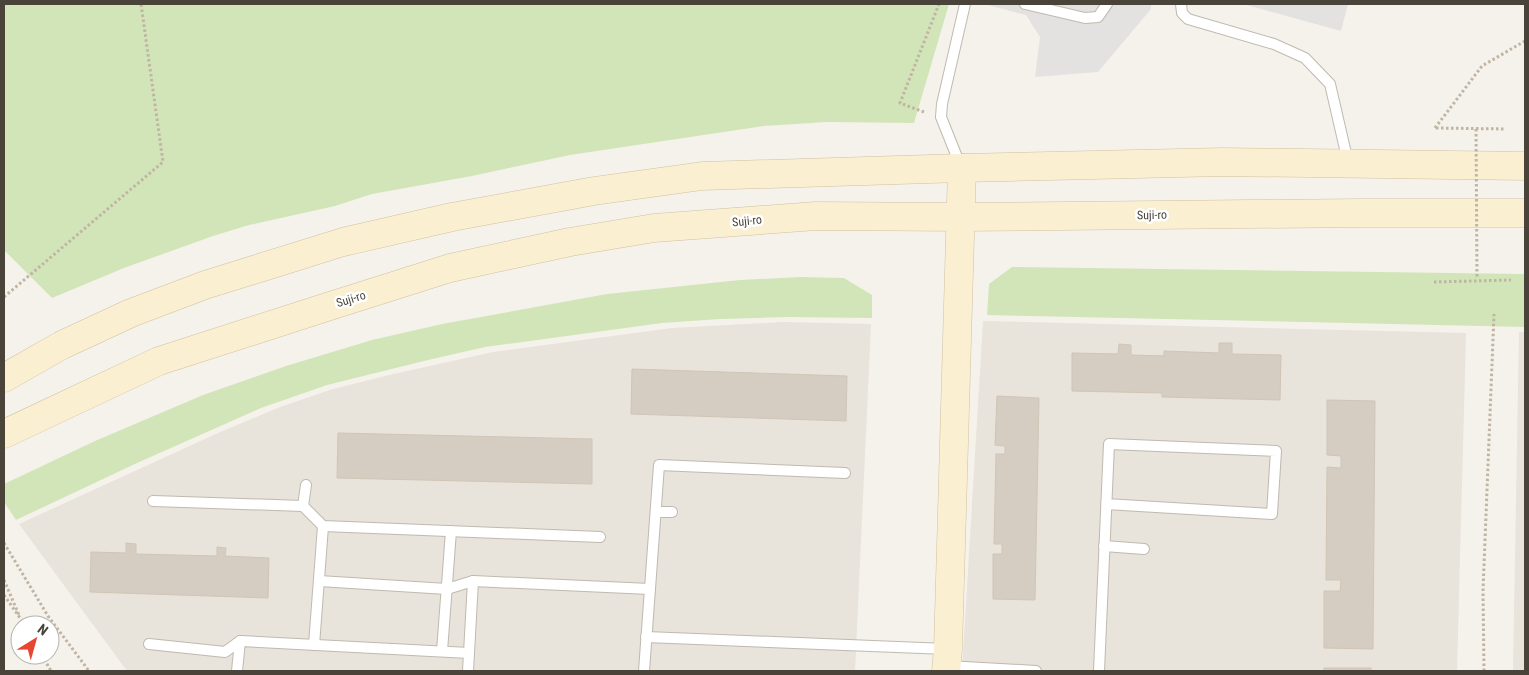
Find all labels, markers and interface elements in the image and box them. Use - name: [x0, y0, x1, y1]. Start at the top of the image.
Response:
- street label: Suji-ro: [1137, 208, 1167, 222]
- street label: Suji-ro: [731, 212, 763, 230]
- street label: Suji-ro: [335, 288, 367, 310]
- north arrow: [10, 615, 60, 665]
- text: N: [35, 621, 51, 639]

